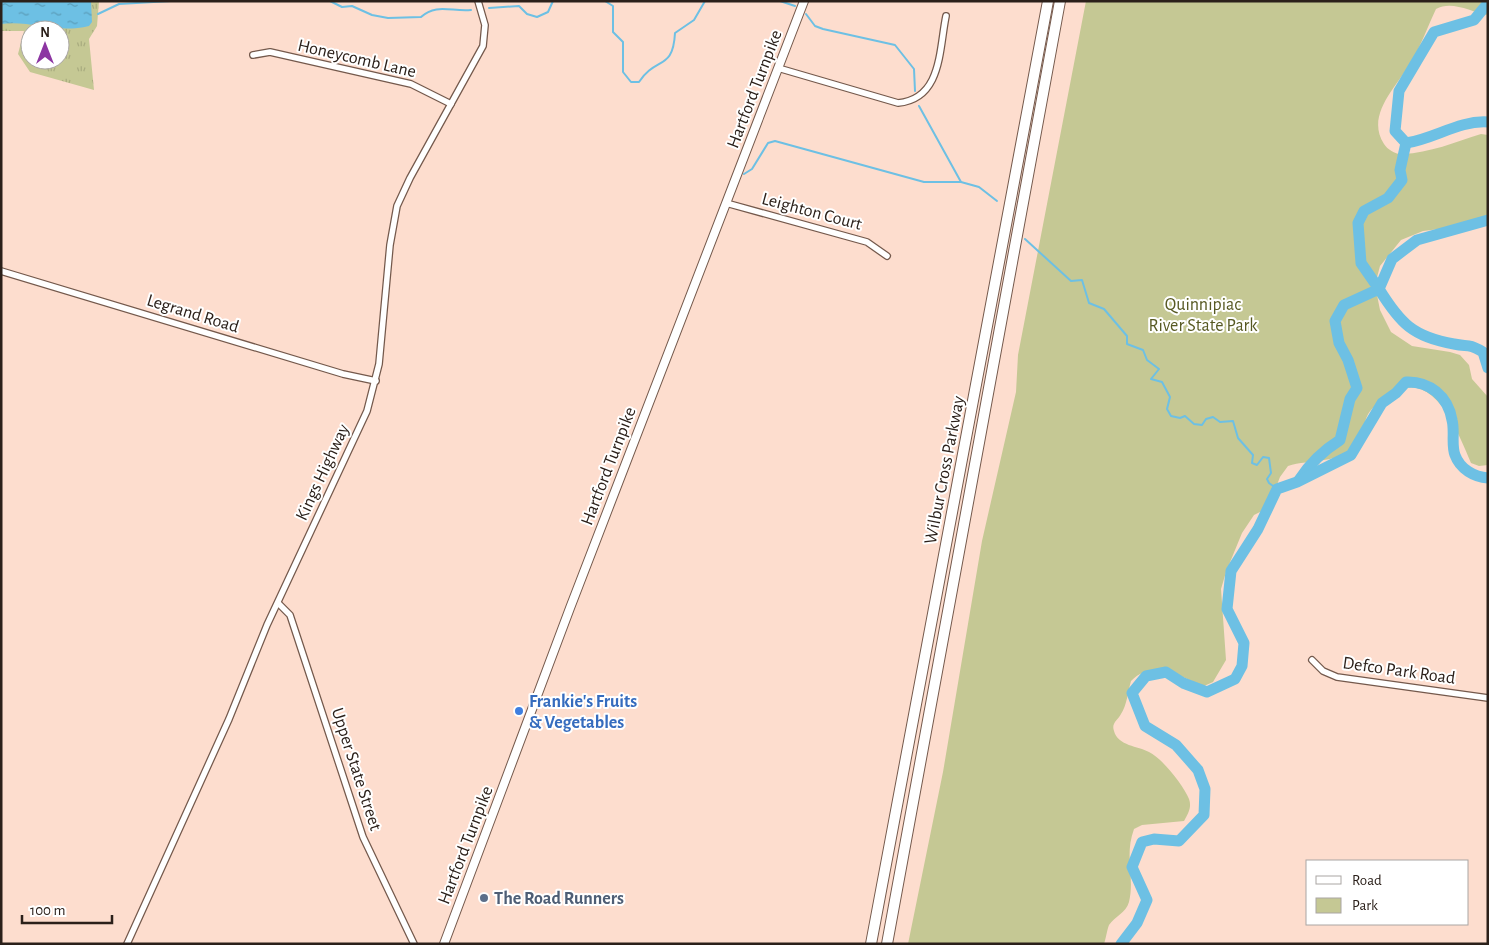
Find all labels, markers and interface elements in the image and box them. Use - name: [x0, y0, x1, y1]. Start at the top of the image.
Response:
- north arrow: [20, 20, 70, 70]
- text: N: [40, 26, 50, 40]
- street label: Hartford Turnpike: [724, 28, 786, 151]
- street label: Honeycomb Lane: [296, 37, 418, 81]
- street label: Leighton Court: [760, 190, 864, 234]
- street label: Legrand Road: [145, 291, 241, 336]
- park label: Quinnipiac River State Park: [1148, 296, 1258, 335]
- street label: Wilbur Cross Parkway: [922, 394, 968, 546]
- street label: Hartford Turnpike: [578, 405, 640, 528]
- street label: Kings Highway: [293, 421, 353, 523]
- street label: Defco Park Road: [1341, 654, 1456, 688]
- place label: Frankie's Fruits & Vegetables: [529, 693, 637, 732]
- marker: Frankie's Fruits & Vegetables: [513, 705, 525, 717]
- street label: Upper State Street: [328, 706, 384, 833]
- street label: Hartford Turnpike: [435, 784, 497, 907]
- legend: [1306, 860, 1469, 925]
- text: Road: [1352, 873, 1382, 888]
- place label: The Road Runners: [494, 890, 624, 908]
- scale bar: [22, 892, 112, 924]
- marker: The Road Runners: [478, 892, 490, 904]
- text: Park: [1352, 898, 1378, 913]
- text: 100 m: [30, 903, 65, 918]

